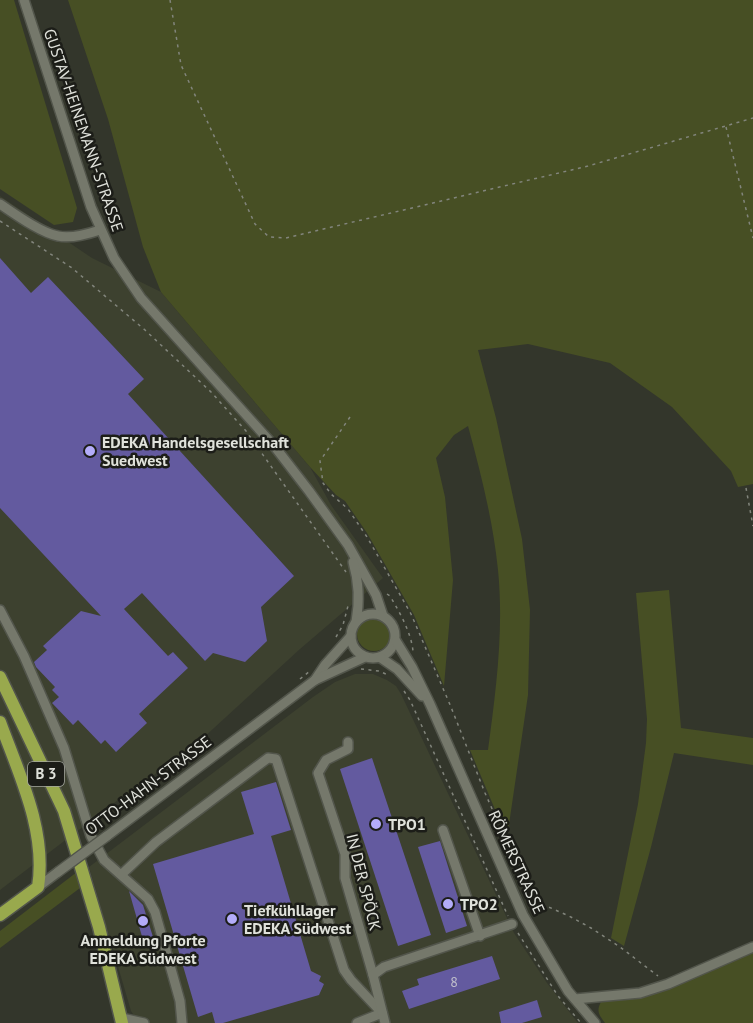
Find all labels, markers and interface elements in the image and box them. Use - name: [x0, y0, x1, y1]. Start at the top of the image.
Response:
- street label: GUSTAV-HEINEMANN-STRASSE: [40, 26, 128, 234]
- place label: EDEKA Handelsgesellschaft Suedwest: [102, 432, 289, 470]
- marker: EDEKA Handelsgesellschaft Suedwest: [83, 444, 97, 458]
- street label: OTTO-HAHN-STRASSE: [81, 731, 215, 839]
- road number: B 3: [28, 762, 64, 786]
- street label: RÖMERSTRASSE: [484, 807, 550, 917]
- place label: TPO1: [388, 814, 426, 834]
- marker: TPO1: [369, 817, 383, 831]
- street label: IN DER SPÖCK: [342, 831, 386, 933]
- place label: TPO2: [460, 894, 498, 914]
- marker: TPO2: [441, 897, 455, 911]
- place label: Tiefkühllager EDEKA Südwest: [244, 900, 352, 938]
- marker: Tiefkühllager EDEKA Südwest: [225, 912, 239, 926]
- marker: Anmeldung Pforte EDEKA Südwest: [136, 914, 150, 928]
- place label: Anmeldung Pforte EDEKA Südwest: [80, 930, 206, 968]
- house number: 8: [450, 973, 458, 991]

